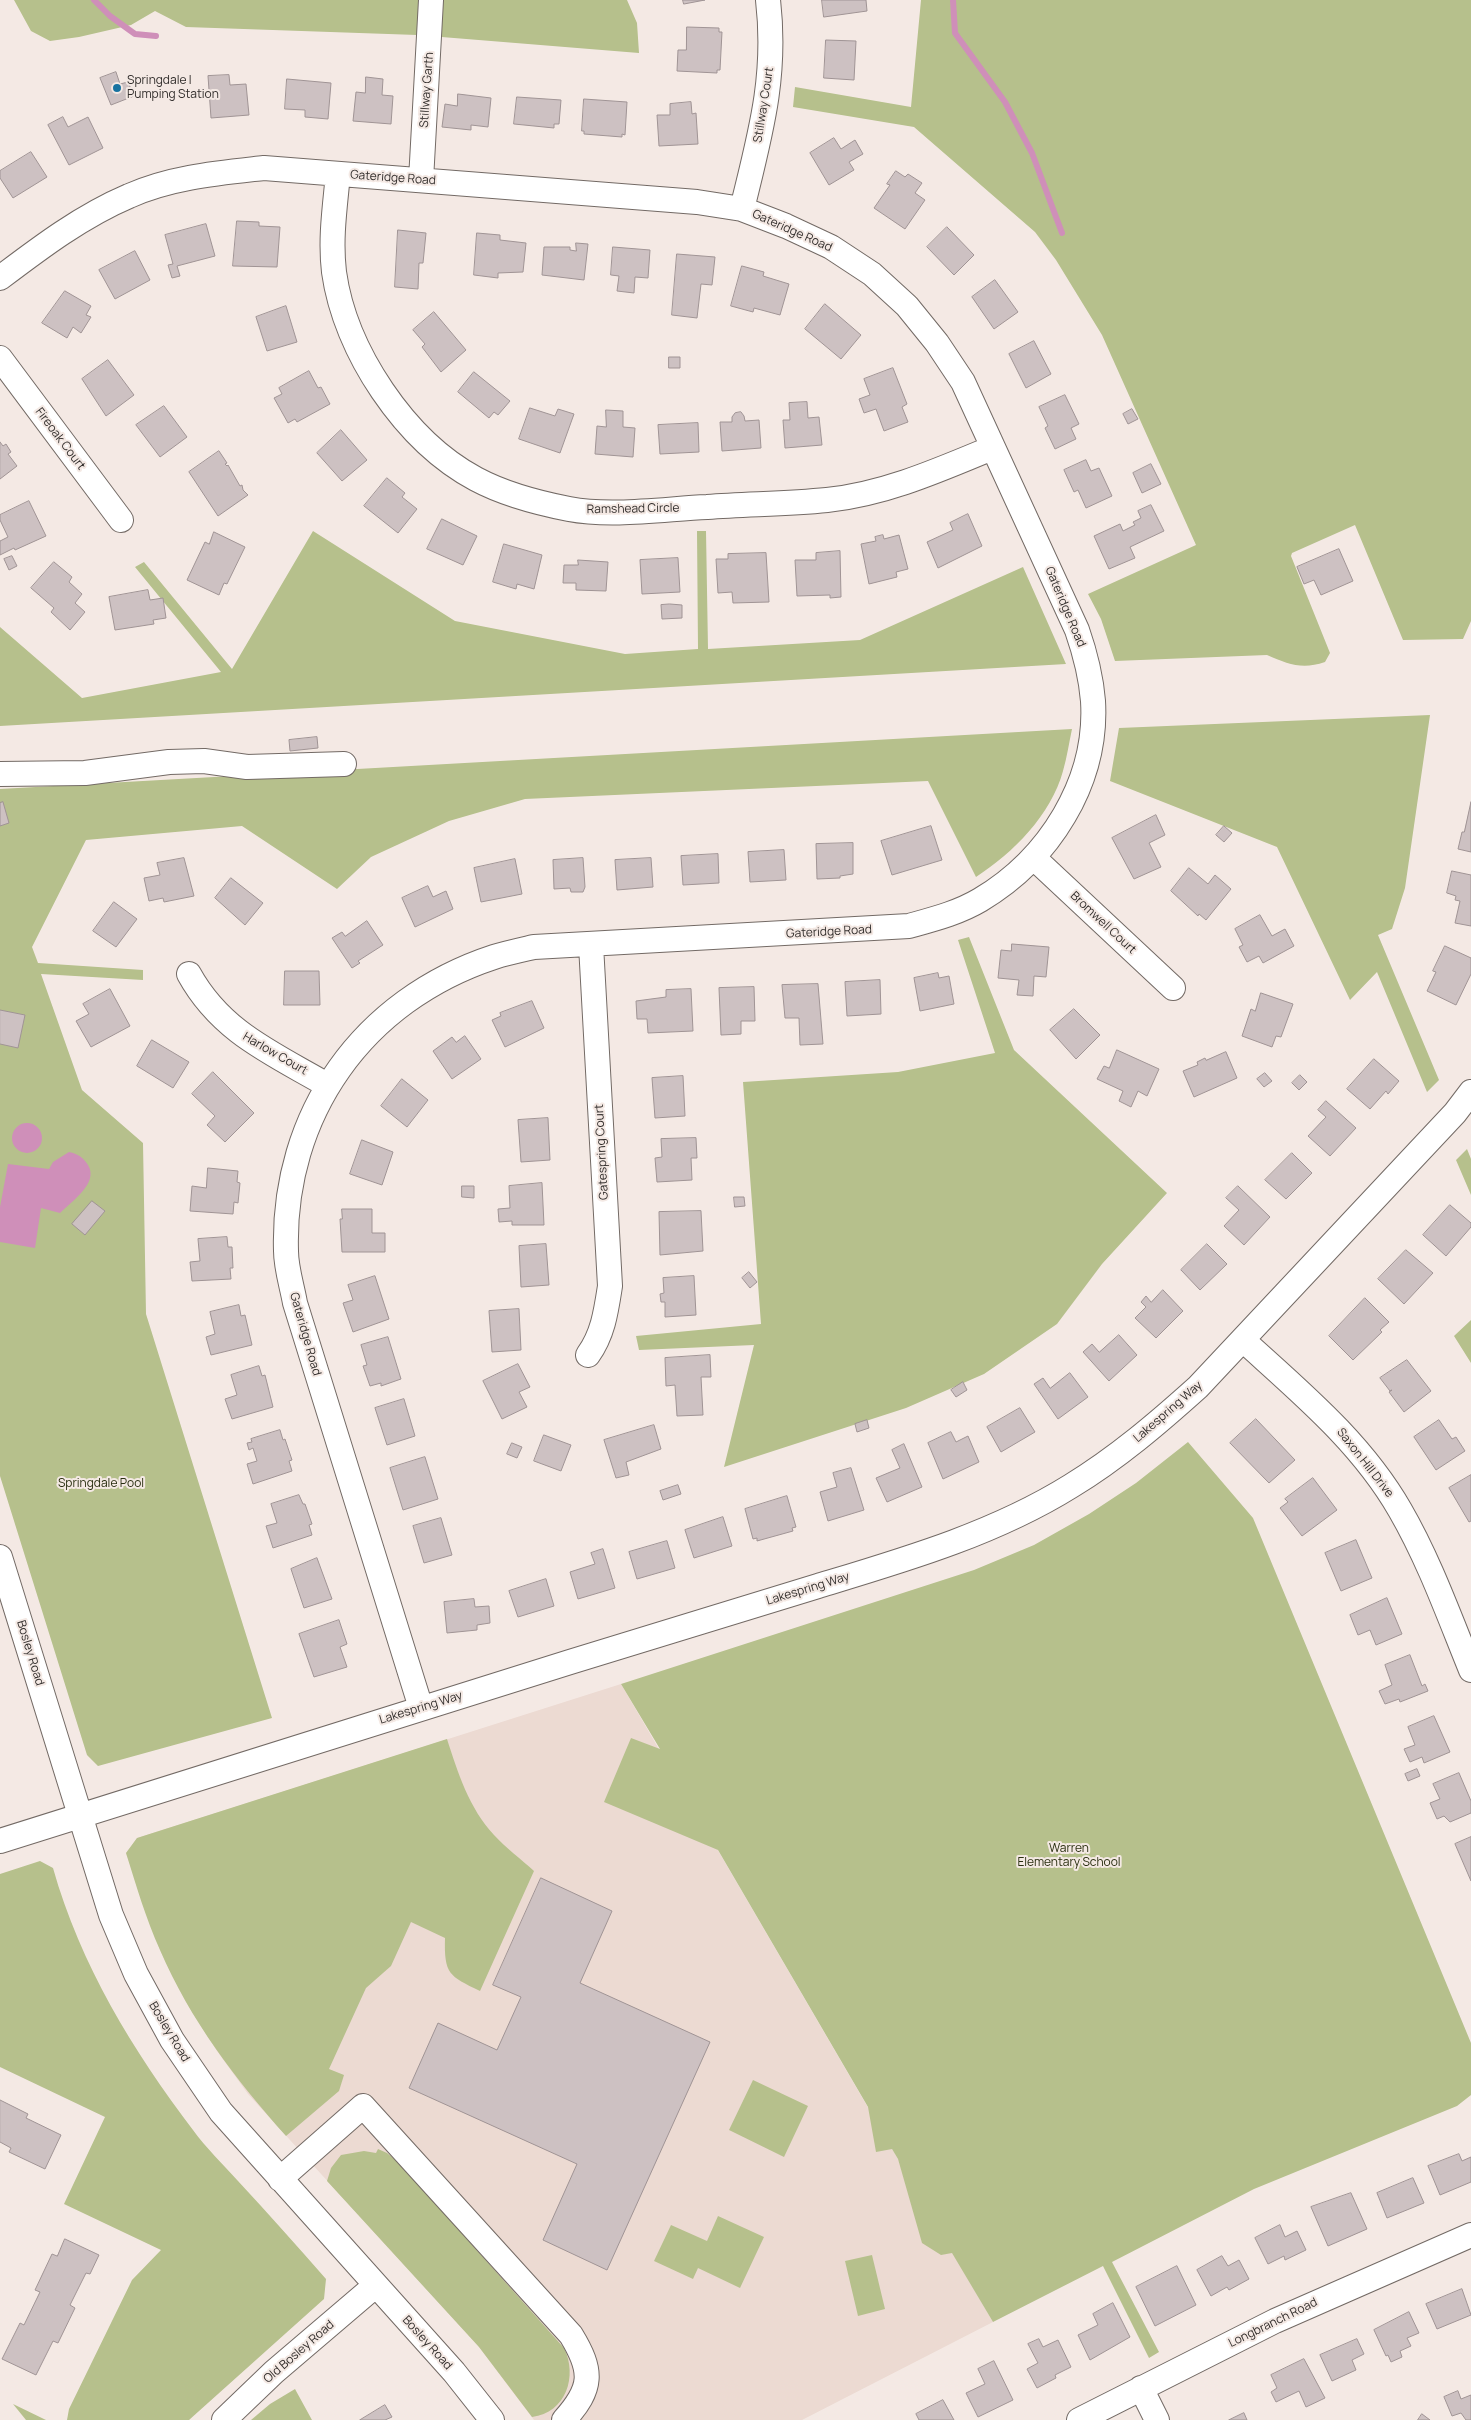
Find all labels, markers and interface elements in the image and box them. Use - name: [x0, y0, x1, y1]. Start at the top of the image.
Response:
- street label: Stillway Garth: [417, 52, 437, 128]
- street label: Stillway Court: [751, 66, 777, 144]
- place label: Springdale I Pumping Station: [127, 74, 219, 102]
- marker: Springdale I Pumping Station: [111, 82, 123, 94]
- street label: Gateridge Road: [350, 168, 436, 188]
- street label: Gateridge Road: [750, 207, 834, 255]
- street label: Fireoak Court: [32, 405, 88, 473]
- street label: Ramshead Circle: [586, 501, 680, 517]
- street label: Gateridge Road: [1042, 565, 1088, 649]
- street label: Bromwell Court: [1067, 889, 1139, 957]
- street label: Gateridge Road: [786, 923, 872, 941]
- street label: Harlow Court: [240, 1030, 310, 1078]
- street label: Gatespring Court: [592, 1104, 612, 1200]
- street label: Gateridge Road: [286, 1291, 324, 1377]
- street label: Lakespring Way: [1131, 1378, 1205, 1446]
- street label: Saxon Hill Drive: [1334, 1426, 1396, 1500]
- park label: Springdale Pool: [58, 1477, 144, 1491]
- street label: Lakespring Way: [765, 1570, 851, 1608]
- street label: Bosley Road: [13, 1619, 47, 1687]
- street label: Lakespring Way: [378, 1689, 464, 1727]
- park label: Warren Elementary School: [1017, 1842, 1121, 1870]
- street label: Bosley Road: [145, 1999, 193, 2065]
- street label: Longbranch Road: [1226, 2295, 1320, 2351]
- street label: Bosley Road: [399, 2313, 455, 2373]
- street label: Old Bosley Road: [261, 2318, 337, 2386]

